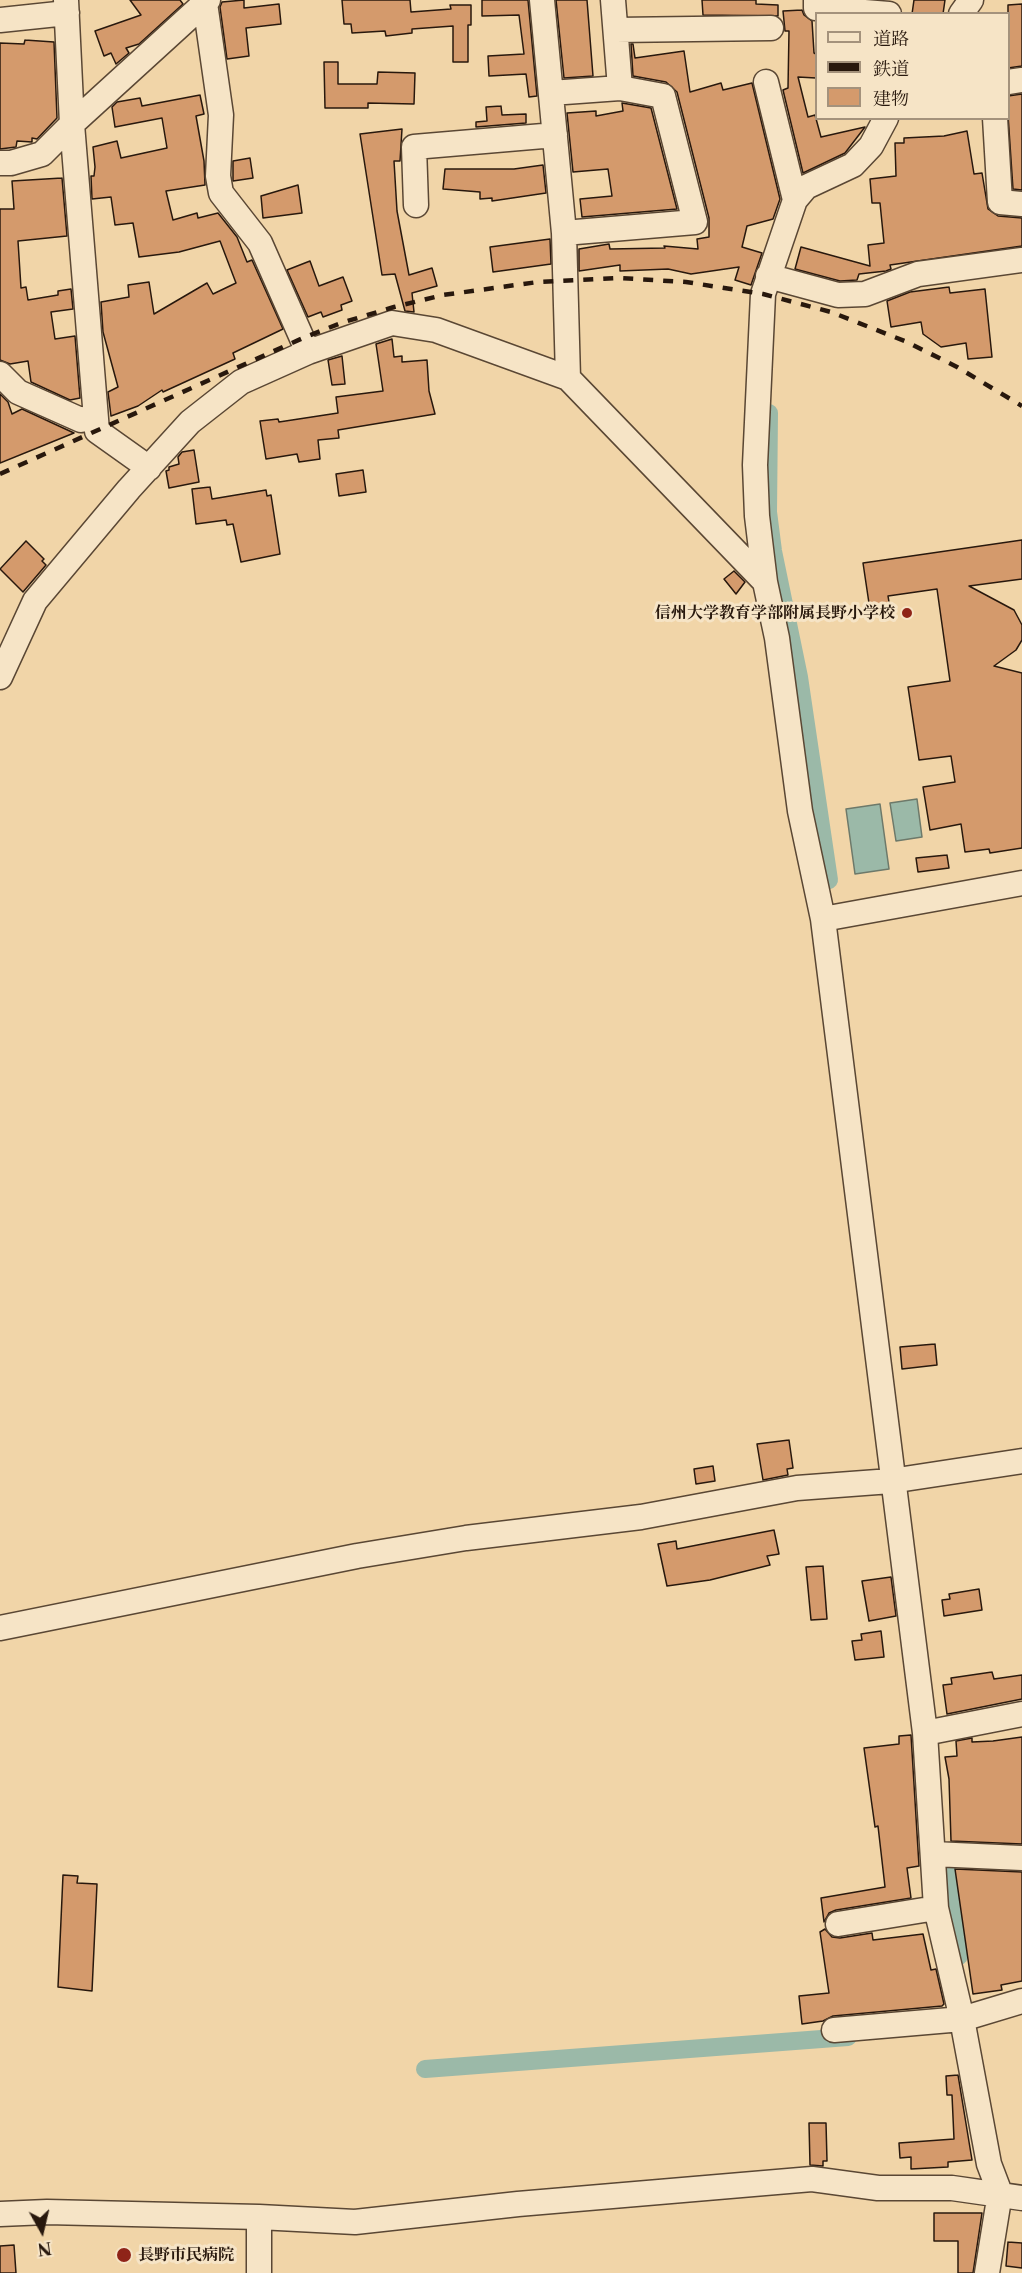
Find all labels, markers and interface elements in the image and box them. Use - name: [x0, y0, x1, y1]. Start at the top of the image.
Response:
- legend: [815, 12, 1010, 120]
- text: 道路: [873, 28, 909, 50]
- text: 鉄道: [873, 58, 909, 80]
- text: 建物: [873, 88, 909, 110]
- place label: 信州大学教育学部附属長野小学校: [655, 603, 895, 623]
- marker: 信州大学教育学部附属長野小学校: [900, 606, 914, 620]
- north arrow: [12, 2201, 72, 2261]
- text: N: [36, 2238, 53, 2260]
- place label: 長野市民病院: [138, 2245, 234, 2265]
- marker: 長野市民病院: [115, 2246, 133, 2264]

